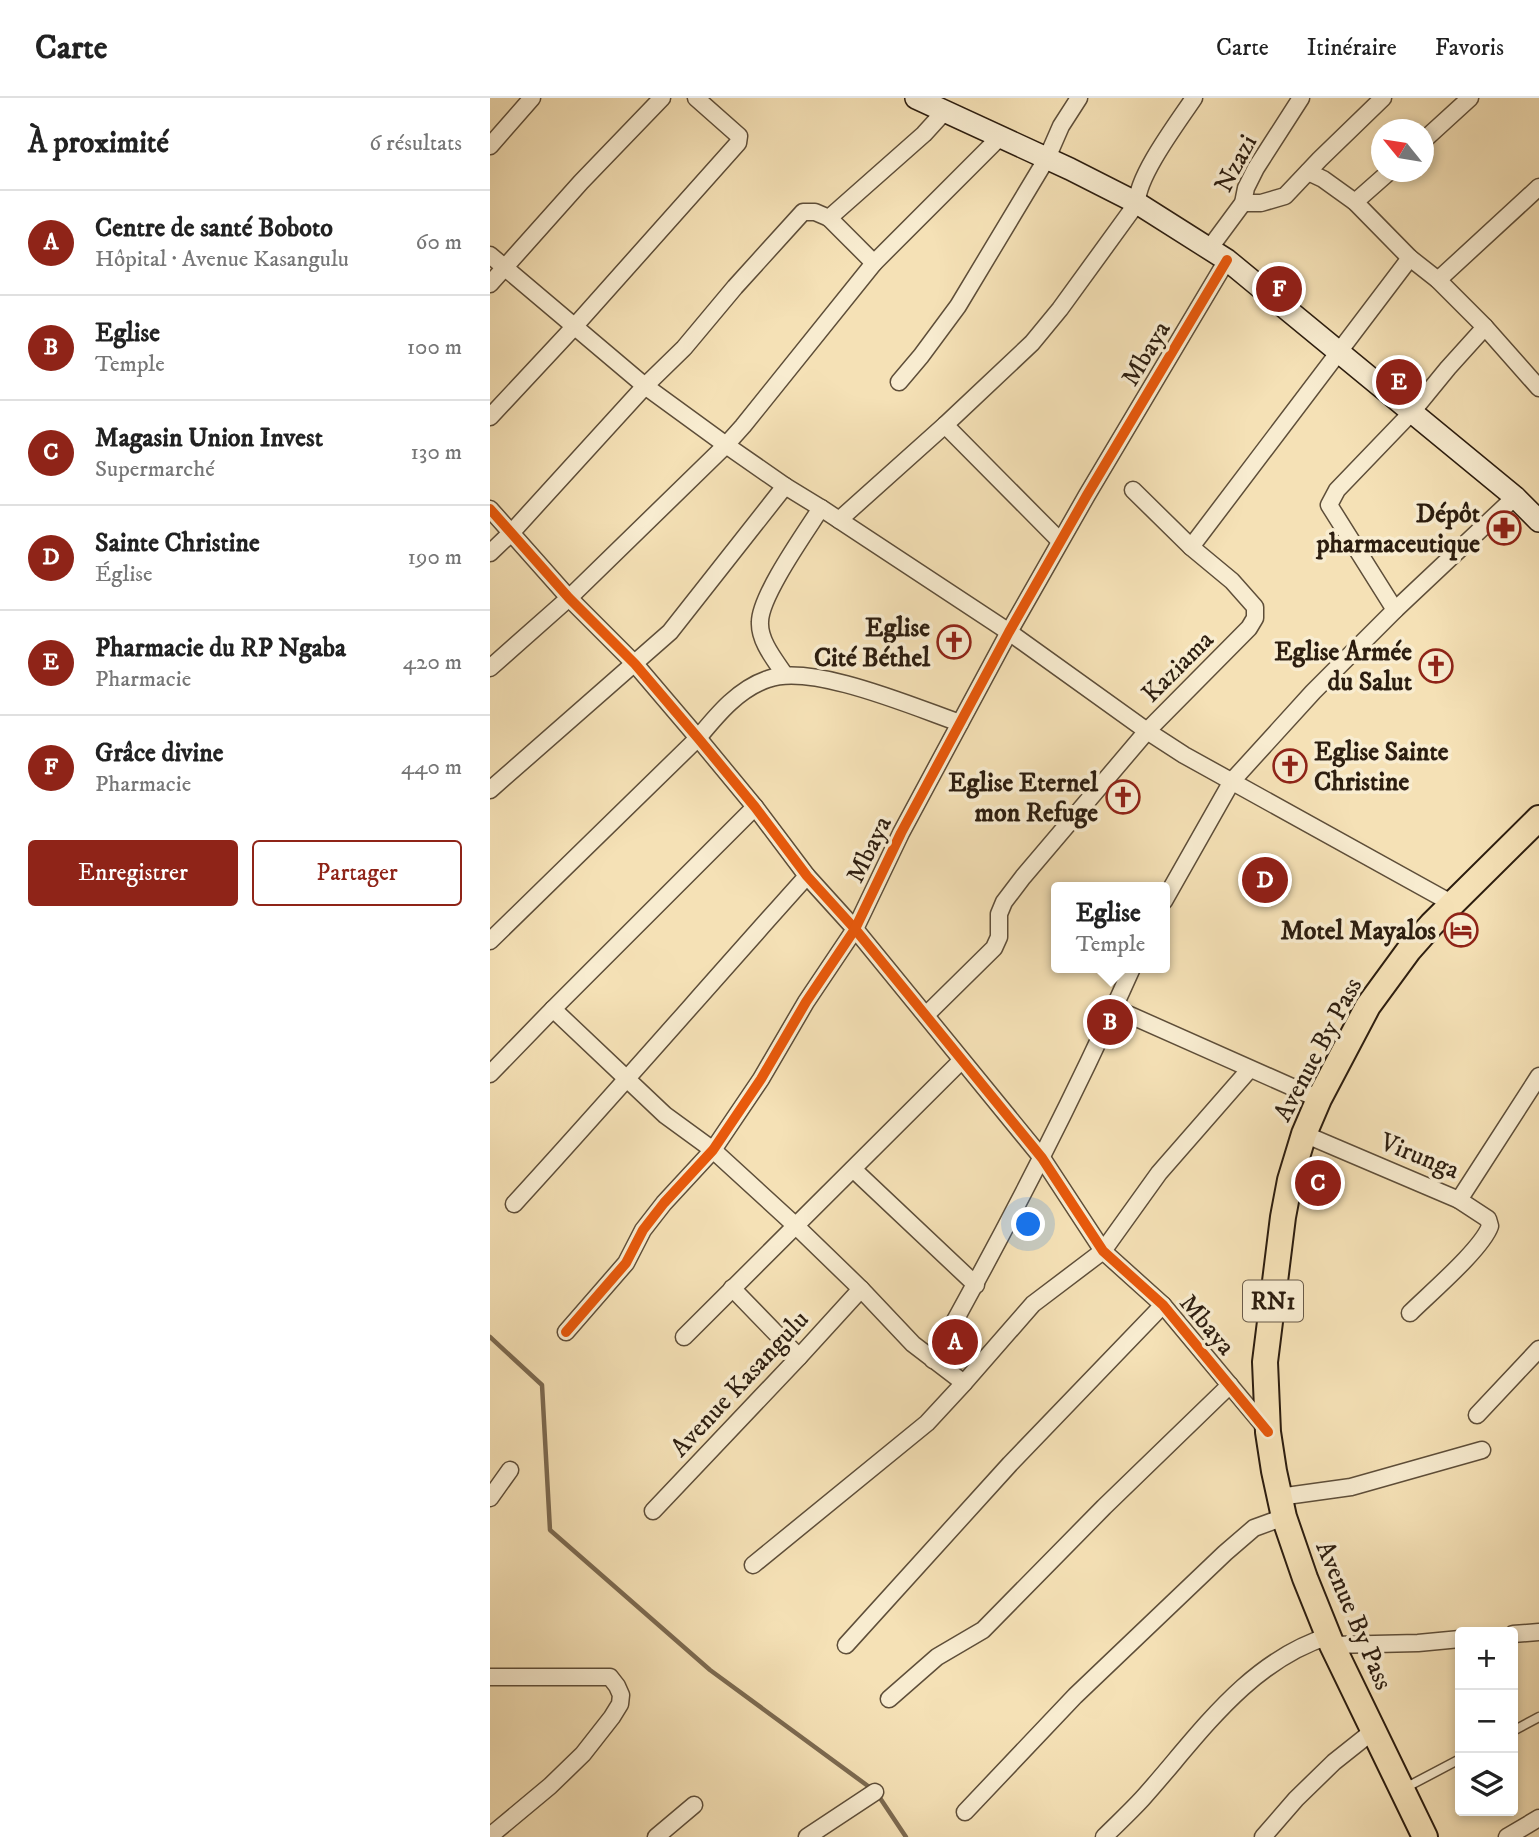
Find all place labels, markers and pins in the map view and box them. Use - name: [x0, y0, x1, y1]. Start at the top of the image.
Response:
- pin: F: [1256, 263, 1302, 315]
- pin: E: [1376, 356, 1422, 408]
- place label: Dépôt pharmaceutique: [1315, 498, 1481, 561]
- pharmacy icon: Dépôt pharmaceutique: [1485, 509, 1523, 547]
- place label: Eglise Cité Béthel: [814, 612, 931, 675]
- church icon: Eglise Cité Béthel: [935, 623, 973, 661]
- place label: Eglise Armée du Salut: [1274, 636, 1413, 699]
- church icon: Eglise Armée du Salut: [1417, 647, 1455, 685]
- place label: Eglise Sainte Christine: [1314, 736, 1449, 799]
- church icon: Eglise Sainte Christine: [1271, 747, 1309, 785]
- place label: Eglise Eternel mon Refuge: [948, 767, 1099, 830]
- church icon: Eglise Eternel mon Refuge: [1104, 778, 1142, 816]
- pin: D: [1242, 854, 1288, 906]
- hotel icon: Motel Mayalos: [1442, 911, 1480, 949]
- place label: Motel Mayalos: [1280, 915, 1436, 948]
- pin: B: [1087, 996, 1133, 1048]
- pin: C: [1295, 1157, 1341, 1209]
- pin: A: [932, 1316, 978, 1368]

